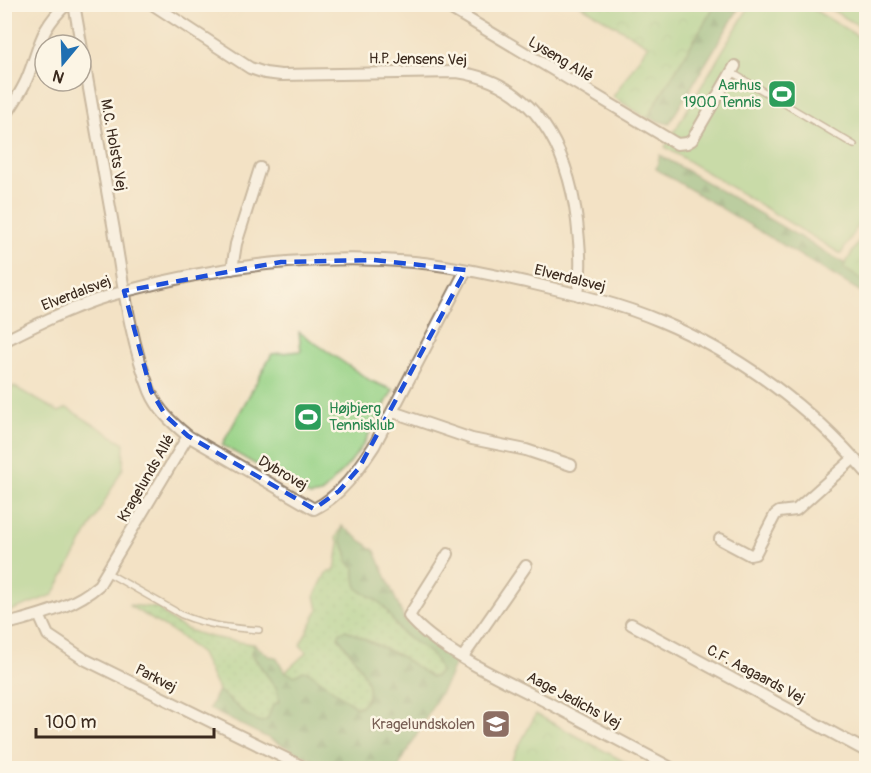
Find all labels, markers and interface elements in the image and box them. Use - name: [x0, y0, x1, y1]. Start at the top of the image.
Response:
- north arrow: [33, 33, 93, 93]
- street label: Lyseng Allé: [525, 33, 597, 86]
- street label: H.P. Jensens Vej: [369, 49, 467, 70]
- text: N: [50, 65, 67, 87]
- place label: Aarhus 1900 Tennis: [683, 76, 761, 112]
- sports icon: Aarhus 1900 Tennis: [766, 78, 798, 110]
- street label: M.C. Holsts Vej: [96, 98, 131, 193]
- street label: Elverdalsvej: [532, 260, 607, 297]
- street label: Elverdalsvej: [39, 272, 114, 315]
- place label: Højbjerg Tennisklub: [329, 399, 395, 435]
- sports icon: Højbjerg Tennisklub: [292, 401, 324, 433]
- street label: Kragelunds Allé: [114, 431, 179, 525]
- street label: Dybrovej: [255, 452, 311, 495]
- street label: C.F. Aagaards Vej: [703, 641, 808, 708]
- street label: Parkvej: [132, 660, 180, 697]
- street label: Aage Jedichs Vej: [523, 668, 624, 733]
- scale bar: [36, 701, 214, 739]
- school or university icon: Kragelundskolen: [480, 708, 512, 740]
- text: 100 m: [45, 711, 97, 734]
- place label: Kragelundskolen: [372, 715, 475, 734]

